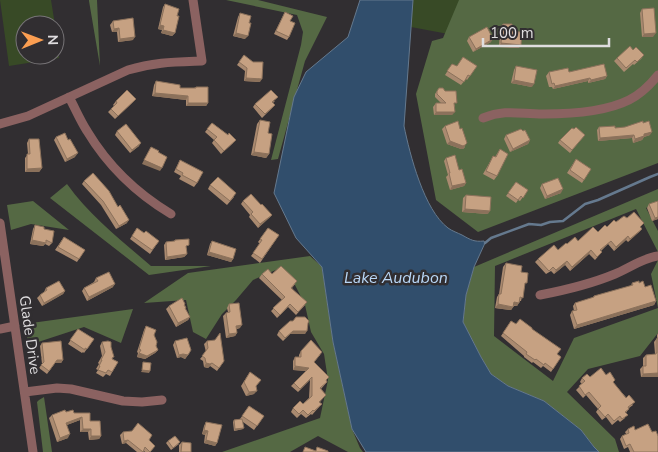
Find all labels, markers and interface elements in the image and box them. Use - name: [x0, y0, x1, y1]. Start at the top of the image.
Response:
- north arrow: [15, 15, 65, 65]
- scale bar: [483, 15, 609, 47]
- text: 100 m: [490, 23, 534, 43]
- text: N: [43, 34, 62, 45]
- water label: Lake Audubon: [344, 267, 448, 289]
- street label: Glade Drive: [15, 294, 45, 376]

